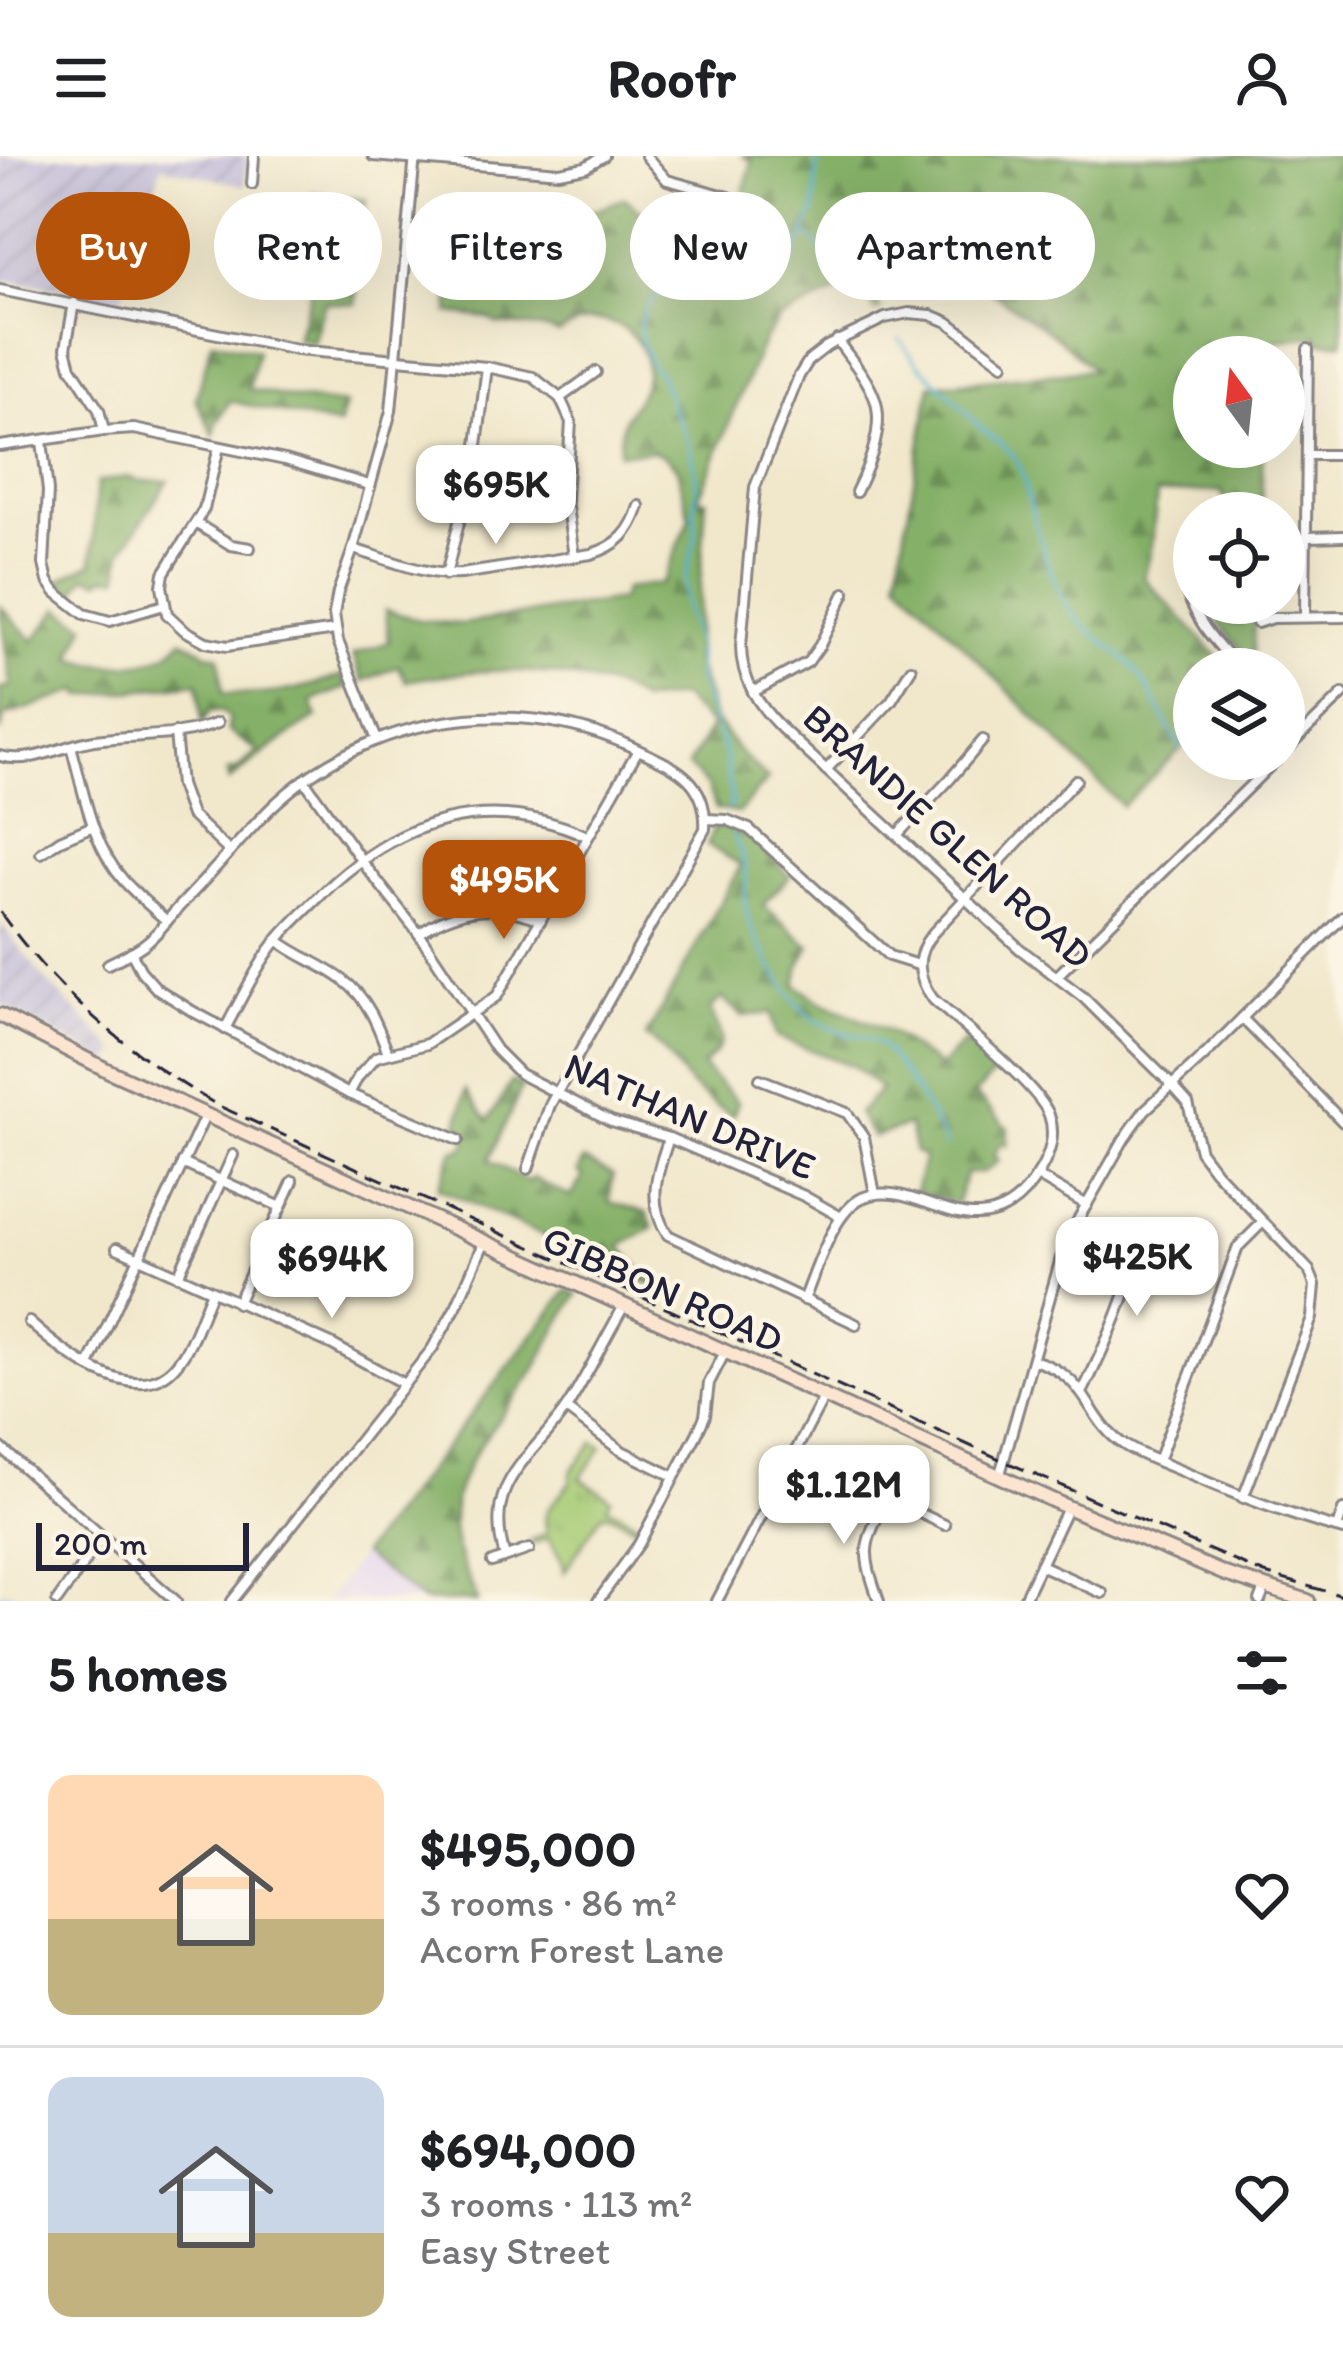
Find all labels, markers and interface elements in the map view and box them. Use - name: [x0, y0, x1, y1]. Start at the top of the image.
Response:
- icon: menu: [48, 45, 114, 111]
- icon: person: [1229, 45, 1295, 111]
- text: Roofr: [607, 46, 736, 111]
- chip: Buy: [36, 192, 190, 300]
- chip: Rent: [214, 192, 382, 300]
- chip: Filters: [406, 192, 606, 300]
- chip: New: [630, 192, 791, 300]
- chip: Apartment: [815, 192, 1095, 300]
- north arrow: [1173, 336, 1305, 468]
- map controls: [1173, 336, 1305, 780]
- pin: $695K: [412, 445, 580, 547]
- text: $695K: [443, 460, 549, 507]
- button: locate: [1173, 492, 1305, 624]
- button: layers: [1173, 648, 1305, 780]
- street label: BRANDIE GLEN ROAD: [794, 694, 1102, 978]
- pin: $495K: [420, 840, 588, 942]
- text: $495K: [449, 855, 559, 902]
- street label: NATHAN DRIVE: [557, 1042, 823, 1190]
- street label: GIBBON ROAD: [536, 1215, 790, 1363]
- pin: $425K: [1053, 1217, 1221, 1319]
- pin: $694K: [248, 1219, 416, 1321]
- text: $425K: [1082, 1232, 1192, 1279]
- text: $694K: [277, 1234, 387, 1281]
- pin: $1.12M: [746, 1445, 942, 1547]
- text: $1.12M: [786, 1460, 902, 1507]
- scale bar: [36, 1517, 249, 1570]
- text: 200 m: [54, 1524, 147, 1563]
- icon: filters: [1229, 1640, 1295, 1706]
- text: 5 homes: [48, 1643, 228, 1704]
- text: $495,000: [420, 1818, 636, 1879]
- icon: home: [144, 1823, 288, 1967]
- icon: heart: [1229, 1862, 1295, 1928]
- text: 3 rooms · 86 m²: [420, 1879, 677, 1926]
- text: Acorn Forest Lane: [420, 1926, 724, 1973]
- text: $694,000: [420, 2119, 637, 2180]
- icon: home: [144, 2125, 288, 2269]
- icon: heart: [1229, 2164, 1295, 2230]
- text: 3 rooms · 113 m²: [420, 2180, 692, 2227]
- text: Easy Street: [420, 2227, 610, 2274]

